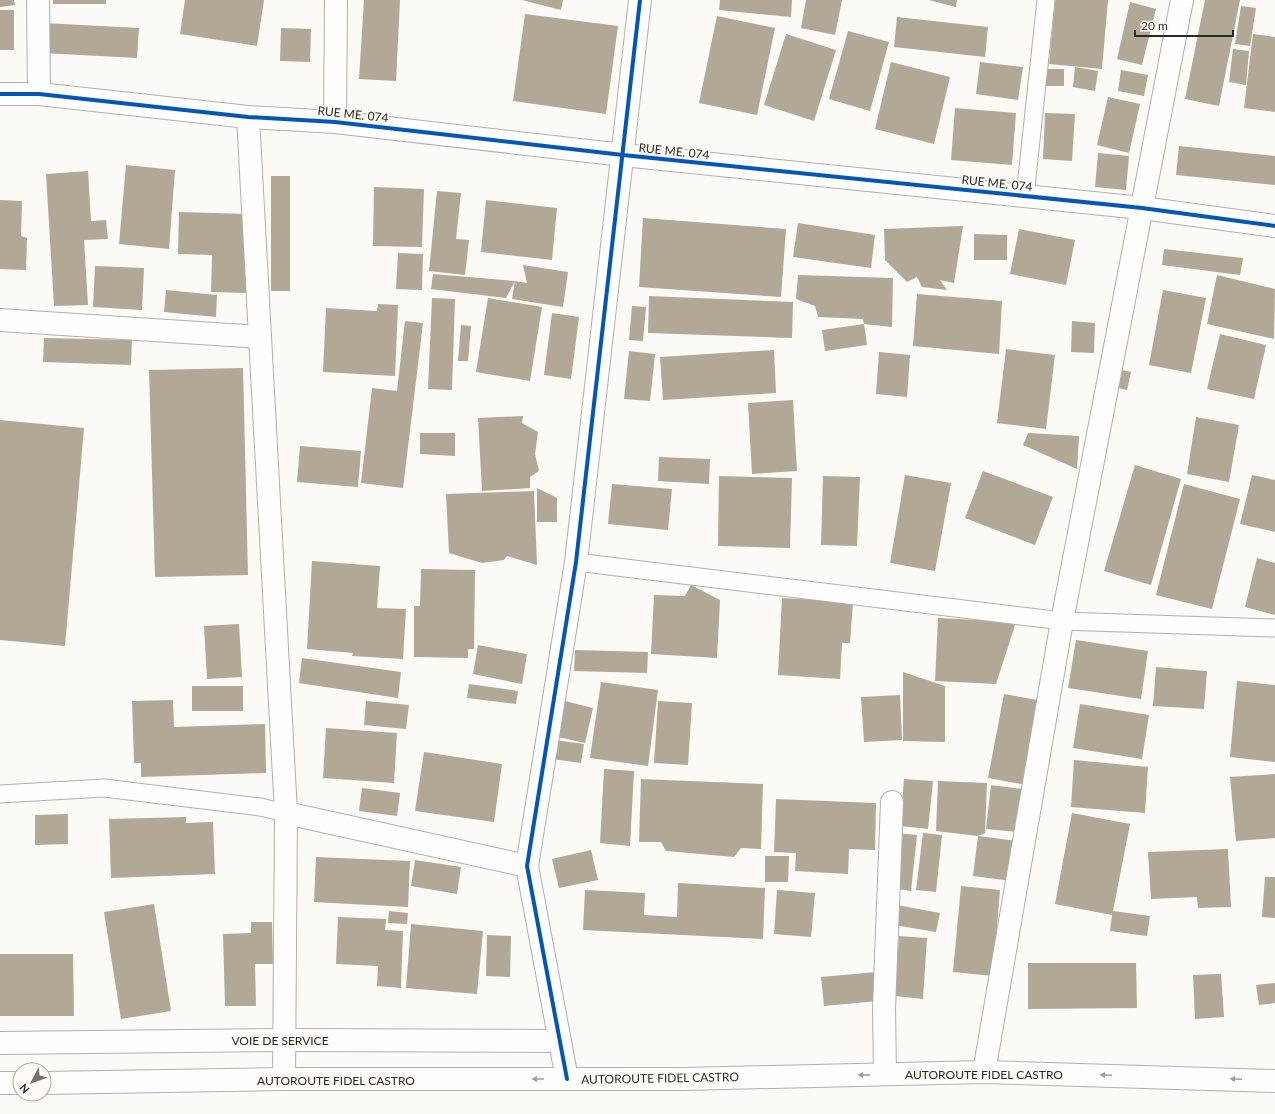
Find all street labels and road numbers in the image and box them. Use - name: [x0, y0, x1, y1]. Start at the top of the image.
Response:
- street label: RUE ME. 074: [317, 103, 389, 125]
- street label: RUE ME. 074: [638, 140, 710, 162]
- street label: RUE ME. 074: [961, 172, 1033, 194]
- street label: VOIE DE SERVICE: [231, 1033, 329, 1048]
- street label: AUTOROUTE FIDEL CASTRO: [905, 1067, 1063, 1082]
- street label: AUTOROUTE FIDEL CASTRO: [581, 1069, 739, 1087]
- street label: AUTOROUTE FIDEL CASTRO: [257, 1073, 415, 1088]

